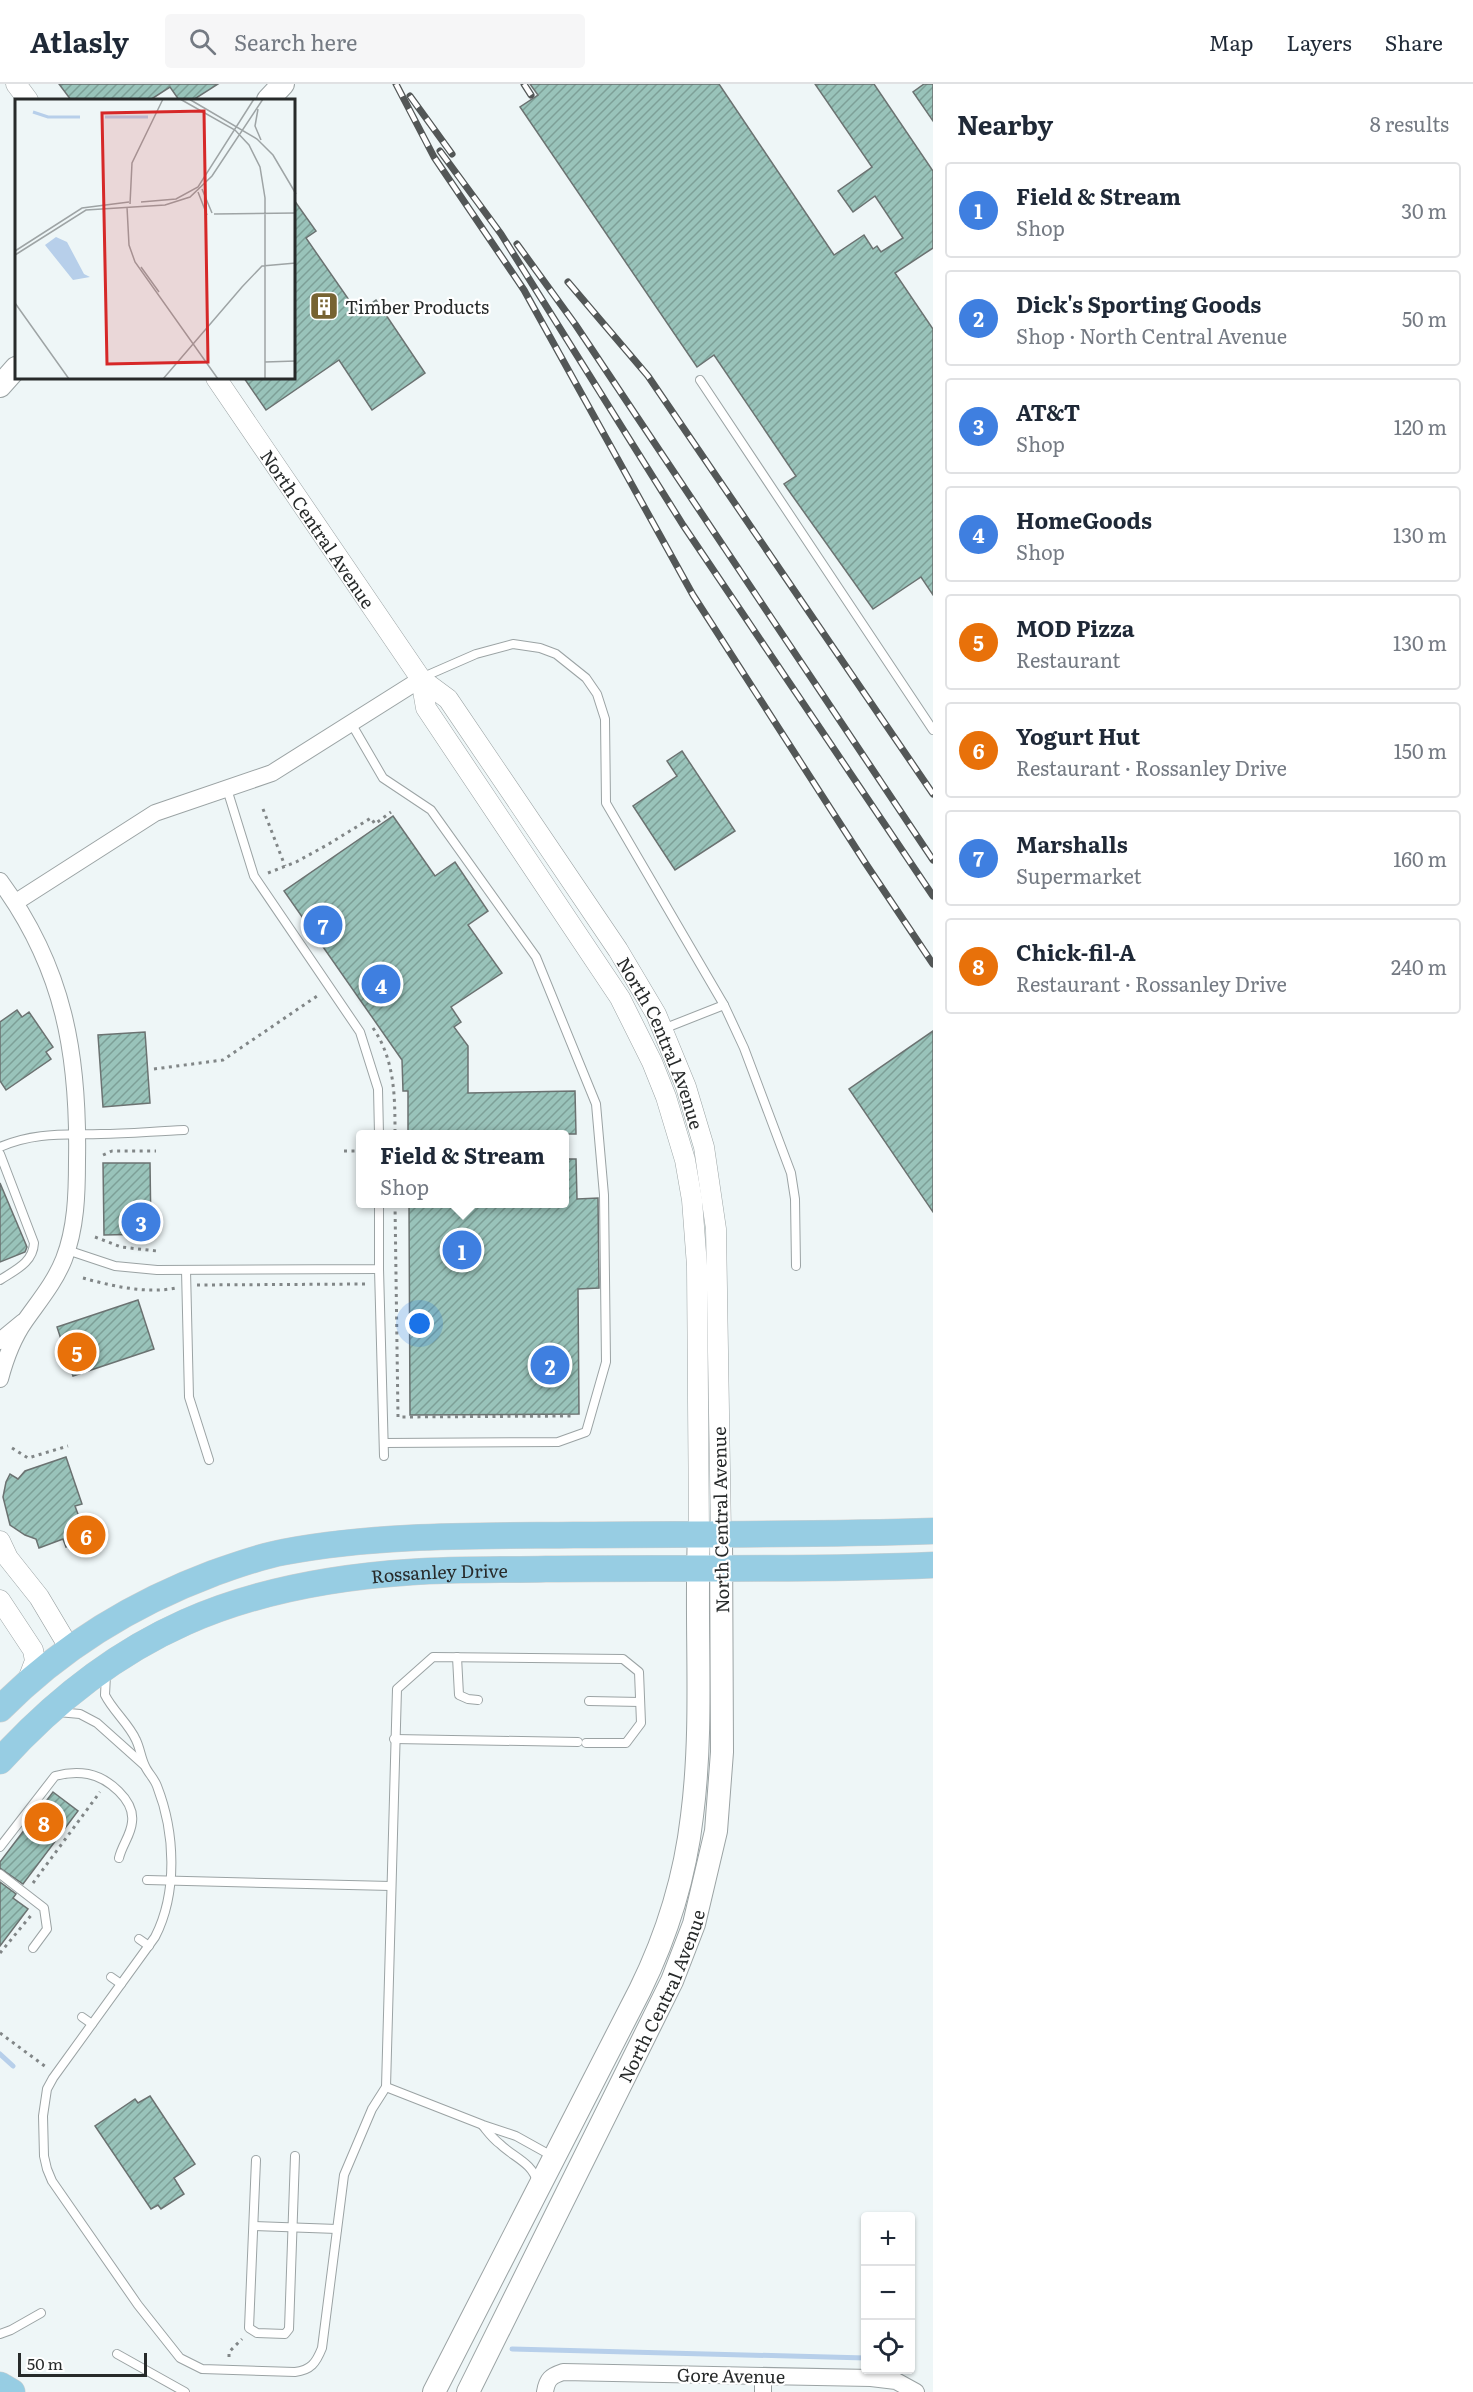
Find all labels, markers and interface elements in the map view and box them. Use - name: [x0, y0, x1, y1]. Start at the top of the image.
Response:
- search box: [165, 14, 585, 68]
- text: Atlasly: [30, 20, 129, 62]
- icon: search: [186, 25, 219, 58]
- text: Search here: [234, 25, 357, 58]
- text: Map: [1209, 26, 1254, 57]
- text: Layers: [1287, 26, 1352, 57]
- text: Share: [1385, 26, 1443, 57]
- inset map: [15, 99, 296, 380]
- text: Nearby: [957, 104, 1053, 143]
- text: 8 results: [1370, 108, 1449, 138]
- text: Field & Stream: [1016, 179, 1181, 212]
- text: 1: [974, 195, 983, 225]
- text: 30 m: [1401, 195, 1447, 225]
- text: Shop: [1016, 212, 1065, 242]
- text: Dick's Sporting Goods: [1016, 287, 1261, 320]
- building icon: Timber Products: [308, 290, 340, 322]
- place label: Timber Products: [345, 293, 489, 320]
- text: 2: [973, 303, 984, 333]
- text: 50 m: [1402, 303, 1447, 333]
- text: Shop · North Central Avenue: [1016, 320, 1287, 350]
- text: AT&T: [1016, 395, 1080, 428]
- text: 3: [973, 411, 984, 441]
- text: 120 m: [1394, 411, 1447, 441]
- text: Shop: [1016, 428, 1065, 458]
- street label: North Central Avenue: [255, 444, 382, 613]
- text: HomeGoods: [1016, 503, 1152, 536]
- text: 4: [972, 519, 985, 549]
- text: 130 m: [1393, 519, 1447, 549]
- text: Shop: [1016, 536, 1065, 566]
- text: MOD Pizza: [1016, 611, 1135, 644]
- text: 5: [973, 627, 984, 657]
- text: 130 m: [1393, 627, 1447, 657]
- text: Restaurant: [1016, 644, 1120, 674]
- text: Yogurt Hut: [1016, 719, 1140, 752]
- text: 6: [973, 735, 984, 765]
- text: 150 m: [1394, 735, 1447, 765]
- text: Restaurant · Rossanley Drive: [1016, 752, 1287, 782]
- text: Marshalls: [1016, 827, 1128, 860]
- text: 7: [973, 843, 984, 873]
- text: 160 m: [1393, 843, 1447, 873]
- text: Supermarket: [1016, 860, 1142, 890]
- pin: 7: [304, 902, 342, 948]
- text: Chick-fil-A: [1016, 935, 1136, 968]
- street label: North Central Avenue: [611, 951, 711, 1132]
- text: 8: [973, 951, 984, 981]
- text: 240 m: [1391, 951, 1447, 981]
- pin: 4: [362, 962, 400, 1006]
- text: Restaurant · Rossanley Drive: [1016, 968, 1287, 998]
- popup: [356, 1130, 569, 1208]
- text: Field & Stream: [380, 1138, 545, 1171]
- text: Shop: [380, 1171, 429, 1201]
- pin: 3: [122, 1200, 160, 1244]
- pin: 1: [442, 1228, 482, 1272]
- your location: [405, 1309, 434, 1338]
- pin: 5: [58, 1330, 97, 1374]
- pin: 2: [530, 1342, 570, 1388]
- street label: North Central Avenue: [705, 1426, 735, 1614]
- pin: 6: [66, 1512, 106, 1558]
- street label: Rossanley Drive: [370, 1556, 508, 1589]
- pin: 8: [24, 1800, 63, 1844]
- street label: North Central Avenue: [610, 1907, 710, 2087]
- map controls: [861, 2212, 915, 2374]
- button: +: [861, 2212, 915, 2266]
- button: −: [861, 2266, 915, 2320]
- button: locate: [861, 2320, 915, 2374]
- scale bar: [18, 2350, 147, 2378]
- text: 50 m: [27, 2351, 63, 2375]
- street label: Gore Avenue: [677, 2361, 785, 2389]

